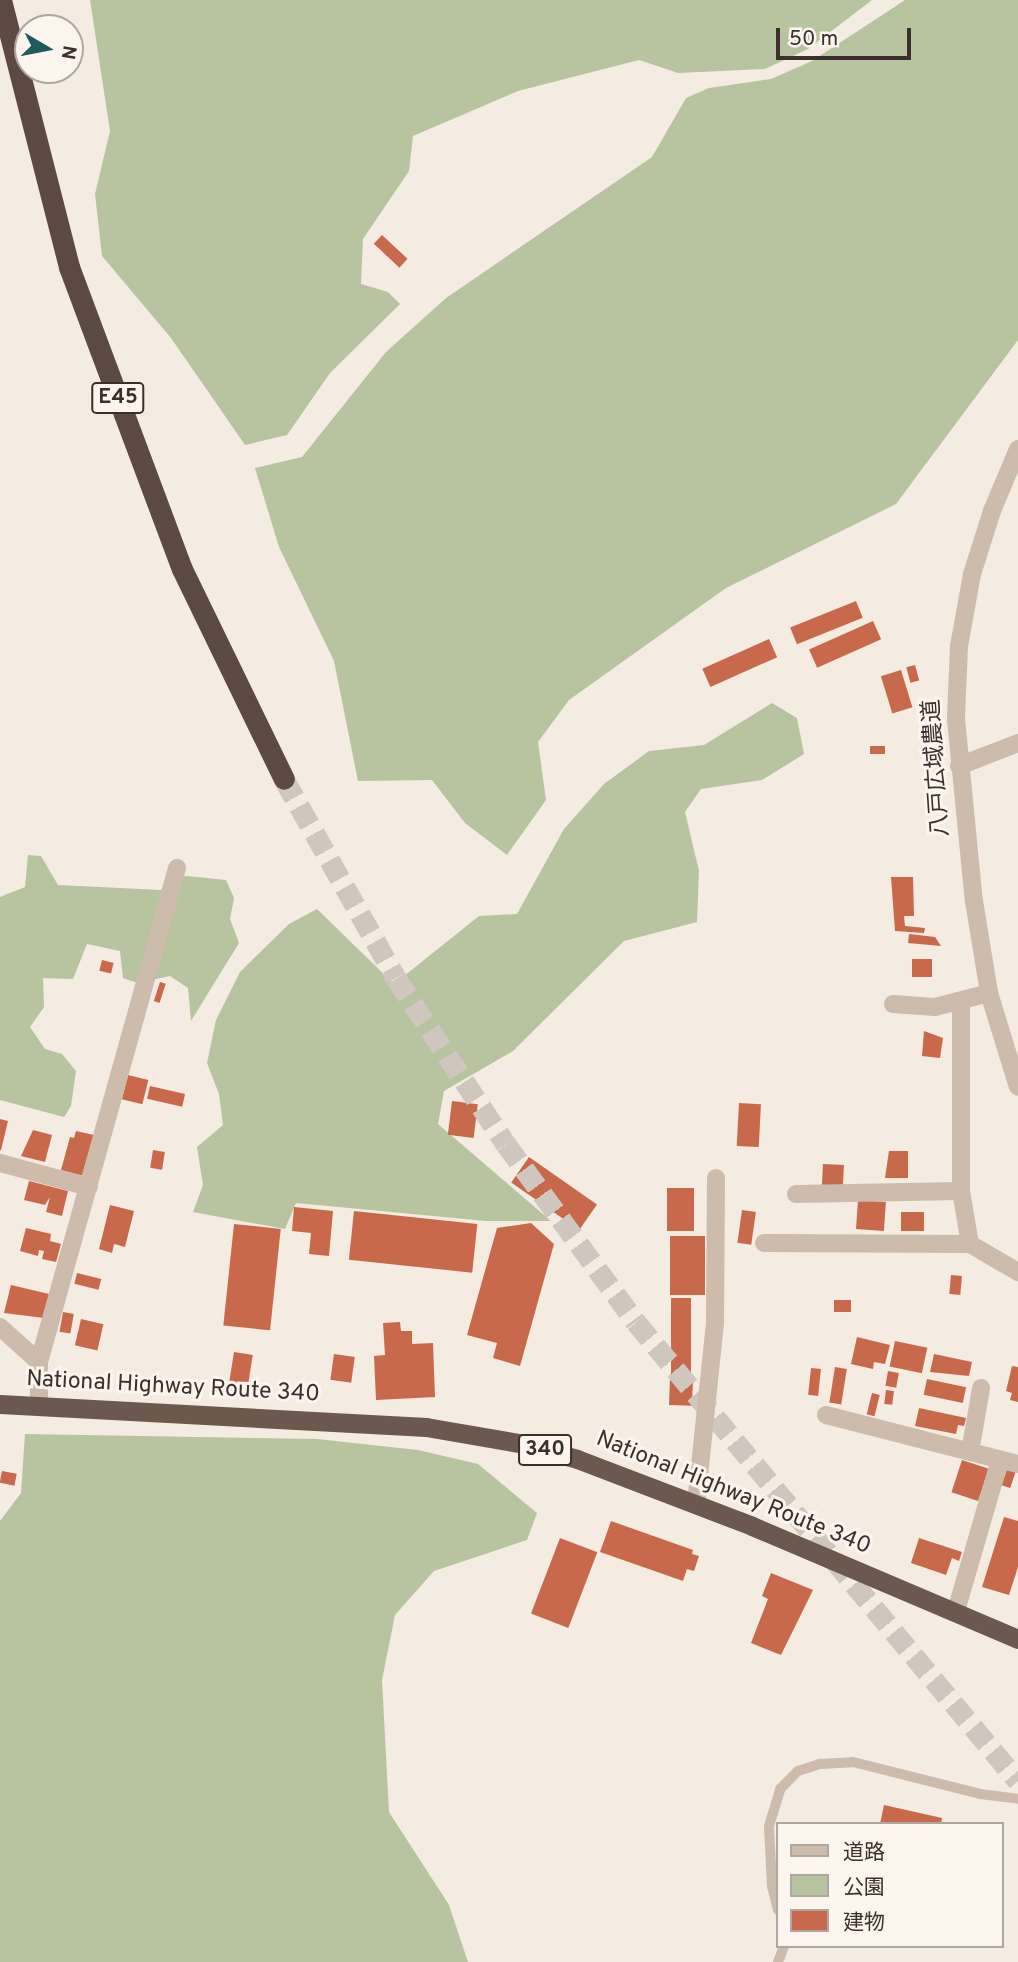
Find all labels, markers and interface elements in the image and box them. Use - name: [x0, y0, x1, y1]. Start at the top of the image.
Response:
- north arrow: [14, 14, 84, 84]
- scale bar: [780, 14, 915, 58]
- text: 50 m: [789, 26, 838, 53]
- text: N: [55, 43, 81, 61]
- road number: E45: [90, 380, 146, 416]
- street label: 八戸広域農道: [919, 698, 957, 838]
- street label: National Highway Route 340: [26, 1367, 320, 1409]
- street label: National Highway Route 340: [592, 1426, 874, 1562]
- road number: 340: [517, 1432, 573, 1468]
- legend: [776, 1822, 1004, 1948]
- text: 道路: [843, 1840, 885, 1867]
- text: 公園: [843, 1875, 885, 1902]
- text: 建物: [843, 1910, 885, 1937]

